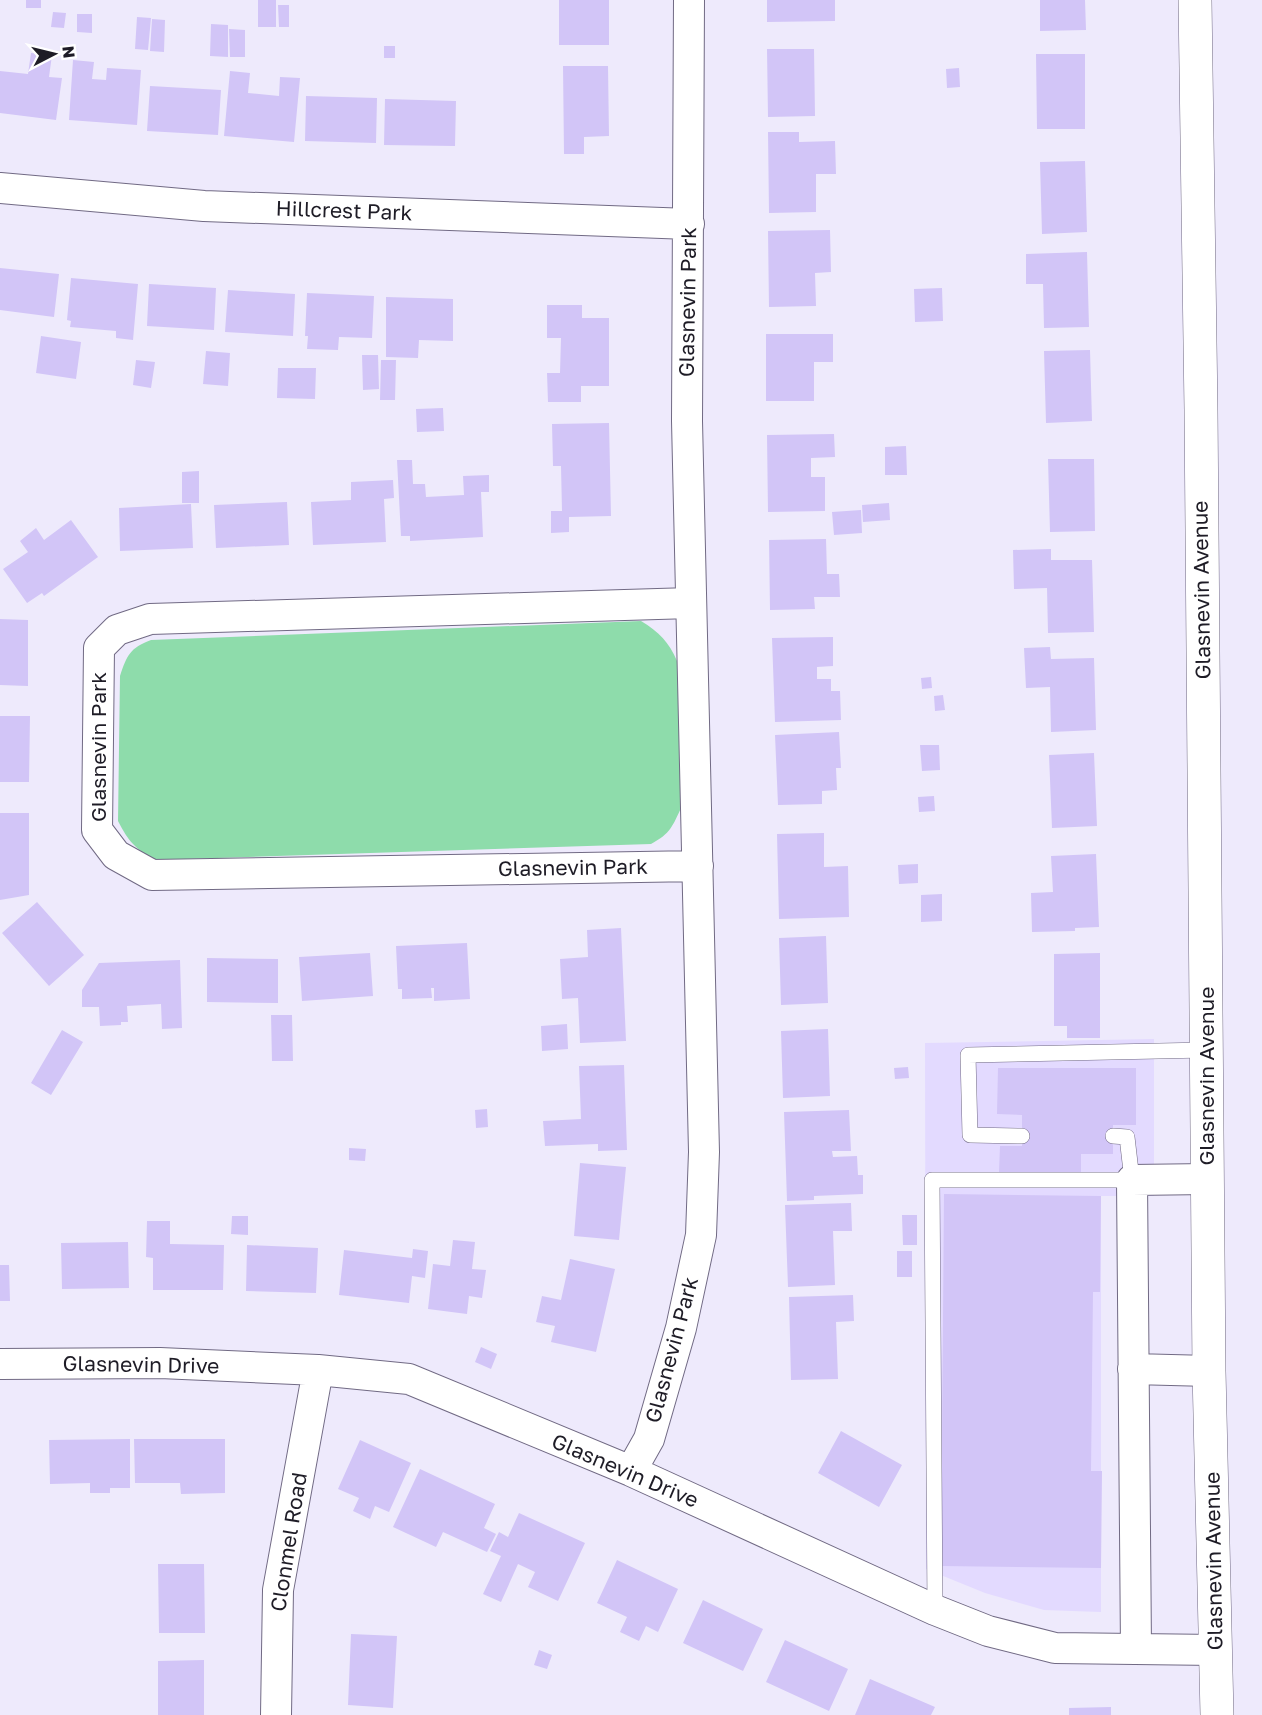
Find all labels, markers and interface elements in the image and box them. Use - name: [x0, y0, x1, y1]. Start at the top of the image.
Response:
- north arrow: [24, 24, 84, 84]
- text: N: [58, 45, 80, 59]
- street label: Hillcrest Park: [275, 195, 413, 225]
- street label: Glasnevin Park: [673, 227, 701, 377]
- street label: Glasnevin Avenue: [1186, 500, 1216, 680]
- street label: Glasnevin Park: [85, 672, 111, 822]
- street label: Glasnevin Park: [498, 853, 648, 881]
- street label: Glasnevin Avenue: [1193, 987, 1219, 1165]
- street label: Glasnevin Park: [639, 1274, 703, 1426]
- street label: Glasnevin Drive: [62, 1350, 220, 1378]
- street label: Glasnevin Drive: [548, 1427, 703, 1513]
- street label: Clonmel Road: [264, 1470, 312, 1613]
- street label: Glasnevin Avenue: [1198, 1471, 1228, 1651]

